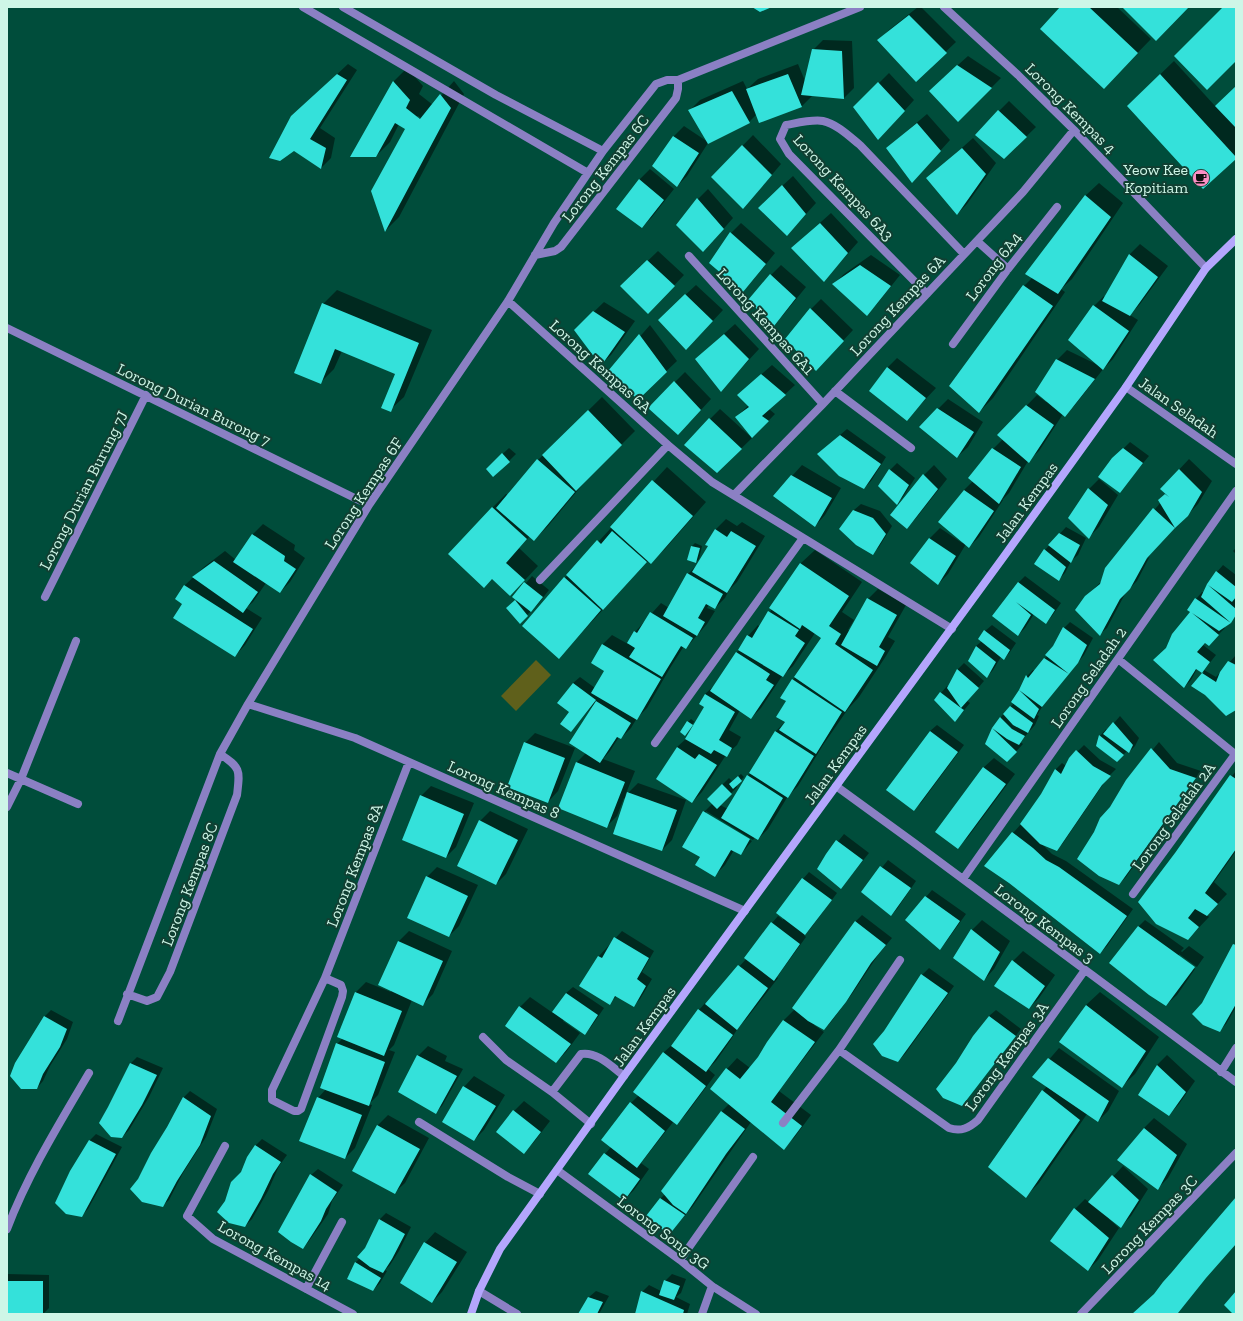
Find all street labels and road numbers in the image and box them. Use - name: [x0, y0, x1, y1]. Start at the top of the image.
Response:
- street label: Lorong Kempas 4: [1021, 59, 1120, 158]
- street label: Lorong Kempas 6C: [558, 111, 653, 226]
- street label: Lorong Kempas 6A3: [789, 130, 898, 245]
- street label: Lorong 6A4: [961, 228, 1026, 304]
- street label: Lorong Kempas 6A: [846, 251, 949, 360]
- street label: Lorong Kempas 6A1: [713, 264, 818, 379]
- street label: Lorong Kempas 6A: [546, 316, 656, 418]
- street label: Lorong Durian Burong 7: [114, 359, 274, 450]
- street label: Jalan Seladah: [1135, 373, 1222, 442]
- street label: Lorong Durian Burung 7J: [35, 408, 132, 573]
- street label: Lorong Kempas 6F: [320, 434, 407, 553]
- street label: Jalan Kempas: [991, 459, 1062, 546]
- street label: Lorong Seladah 2: [1047, 623, 1130, 731]
- street label: Jalan Kempas: [800, 721, 871, 808]
- street label: Lorong Kempas 8: [445, 756, 563, 823]
- street label: Lorong Seladah 2A: [1128, 758, 1219, 874]
- street label: Lorong Kempas 8A: [322, 800, 387, 930]
- street label: Lorong Kempas 8C: [157, 820, 222, 949]
- street label: Lorong Kempas 3: [991, 880, 1098, 967]
- street label: Jalan Kempas: [609, 983, 680, 1070]
- street label: Lorong Kempas 3A: [960, 998, 1053, 1114]
- street label: Lorong Kempas 3C: [1097, 1171, 1201, 1278]
- street label: Lorong Song 3G: [614, 1192, 714, 1273]
- street label: Lorong Kempas 14: [215, 1216, 335, 1295]

